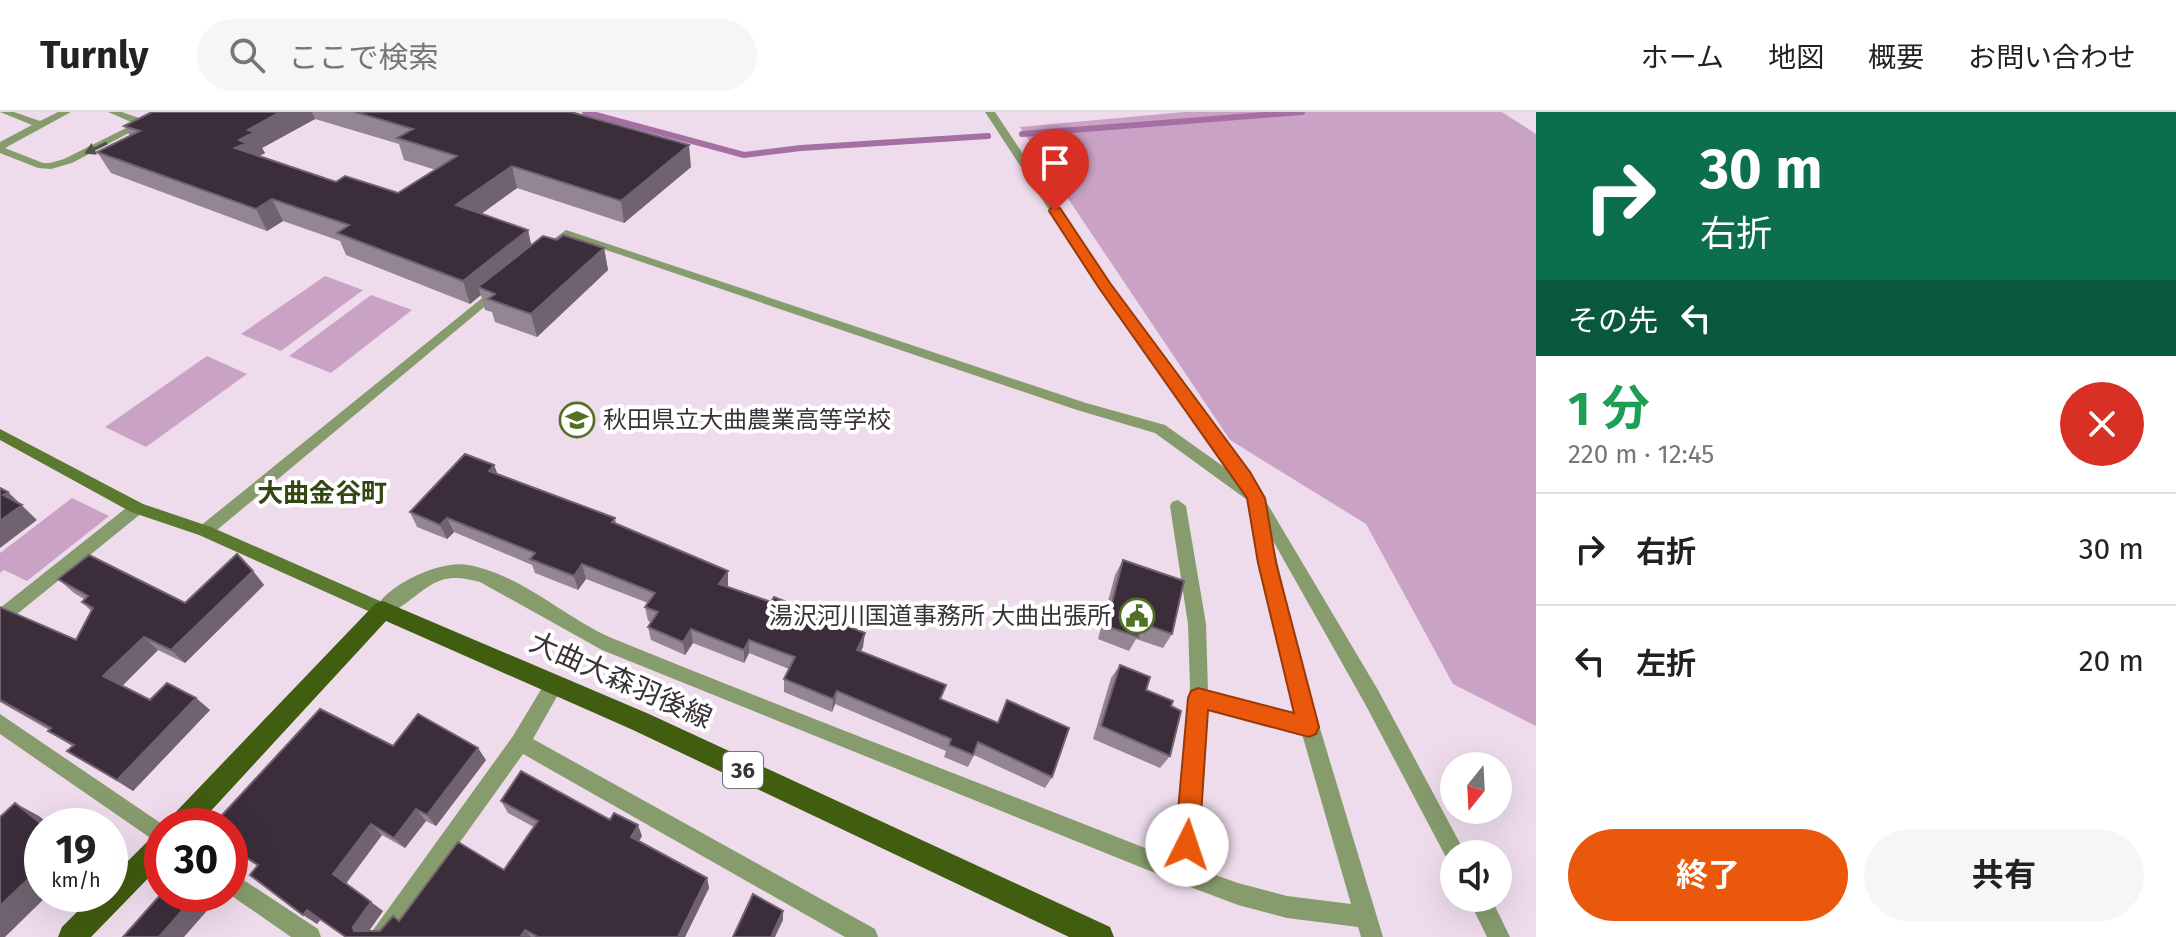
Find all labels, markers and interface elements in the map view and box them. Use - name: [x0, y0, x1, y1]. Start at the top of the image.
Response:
- search box: [197, 19, 757, 91]
- text: Turnly: [40, 32, 149, 78]
- icon: search: [225, 33, 269, 77]
- text: ここで検索: [289, 40, 439, 76]
- text: ホーム: [1641, 41, 1724, 74]
- text: 地図: [1768, 41, 1824, 74]
- text: 概要: [1868, 41, 1924, 74]
- text: お問い合わせ: [1968, 41, 2136, 74]
- pin: [1021, 129, 1089, 211]
- text: 30 m: [1700, 136, 1822, 203]
- one-way arrow: [85, 141, 108, 155]
- icon: arrive: [1033, 141, 1077, 185]
- icon: right: [1568, 144, 1672, 248]
- text: 右折: [1700, 212, 1772, 256]
- icon: left: [1674, 296, 1718, 340]
- text: その先: [1568, 303, 1658, 339]
- text: 1 分: [1568, 380, 1650, 438]
- button: close: [2060, 382, 2144, 466]
- school or university icon: 秋田県立大曲農業高等学校: [558, 401, 596, 439]
- place label: 秋田県立大曲農業高等学校: [603, 406, 891, 434]
- text: 220 m · 12:45: [1568, 439, 1714, 470]
- district label: 大曲金谷町: [257, 478, 387, 509]
- icon: right: [1568, 527, 1612, 571]
- text: 30 m: [2079, 531, 2144, 567]
- text: 右折: [1636, 534, 1696, 570]
- public building icon: 湯沢河川国道事務所 大曲出張所: [1118, 597, 1156, 635]
- place label: 湯沢河川国道事務所 大曲出張所: [769, 602, 1111, 630]
- street label: 大曲大森羽後線: [525, 625, 717, 735]
- icon: left: [1568, 639, 1612, 683]
- text: 20 m: [2079, 643, 2144, 679]
- text: 左折: [1636, 646, 1696, 682]
- road number: 36: [723, 752, 763, 788]
- north arrow: [1440, 752, 1512, 824]
- map controls: [1440, 752, 1512, 912]
- position arrow: [1145, 803, 1229, 887]
- speed limit sign: 30: [144, 808, 248, 912]
- text: 19: [56, 826, 96, 874]
- button: 終了: [1568, 829, 1848, 921]
- button: 共有: [1864, 829, 2144, 921]
- button: sound: [1440, 840, 1512, 912]
- text: km/h: [51, 868, 101, 892]

